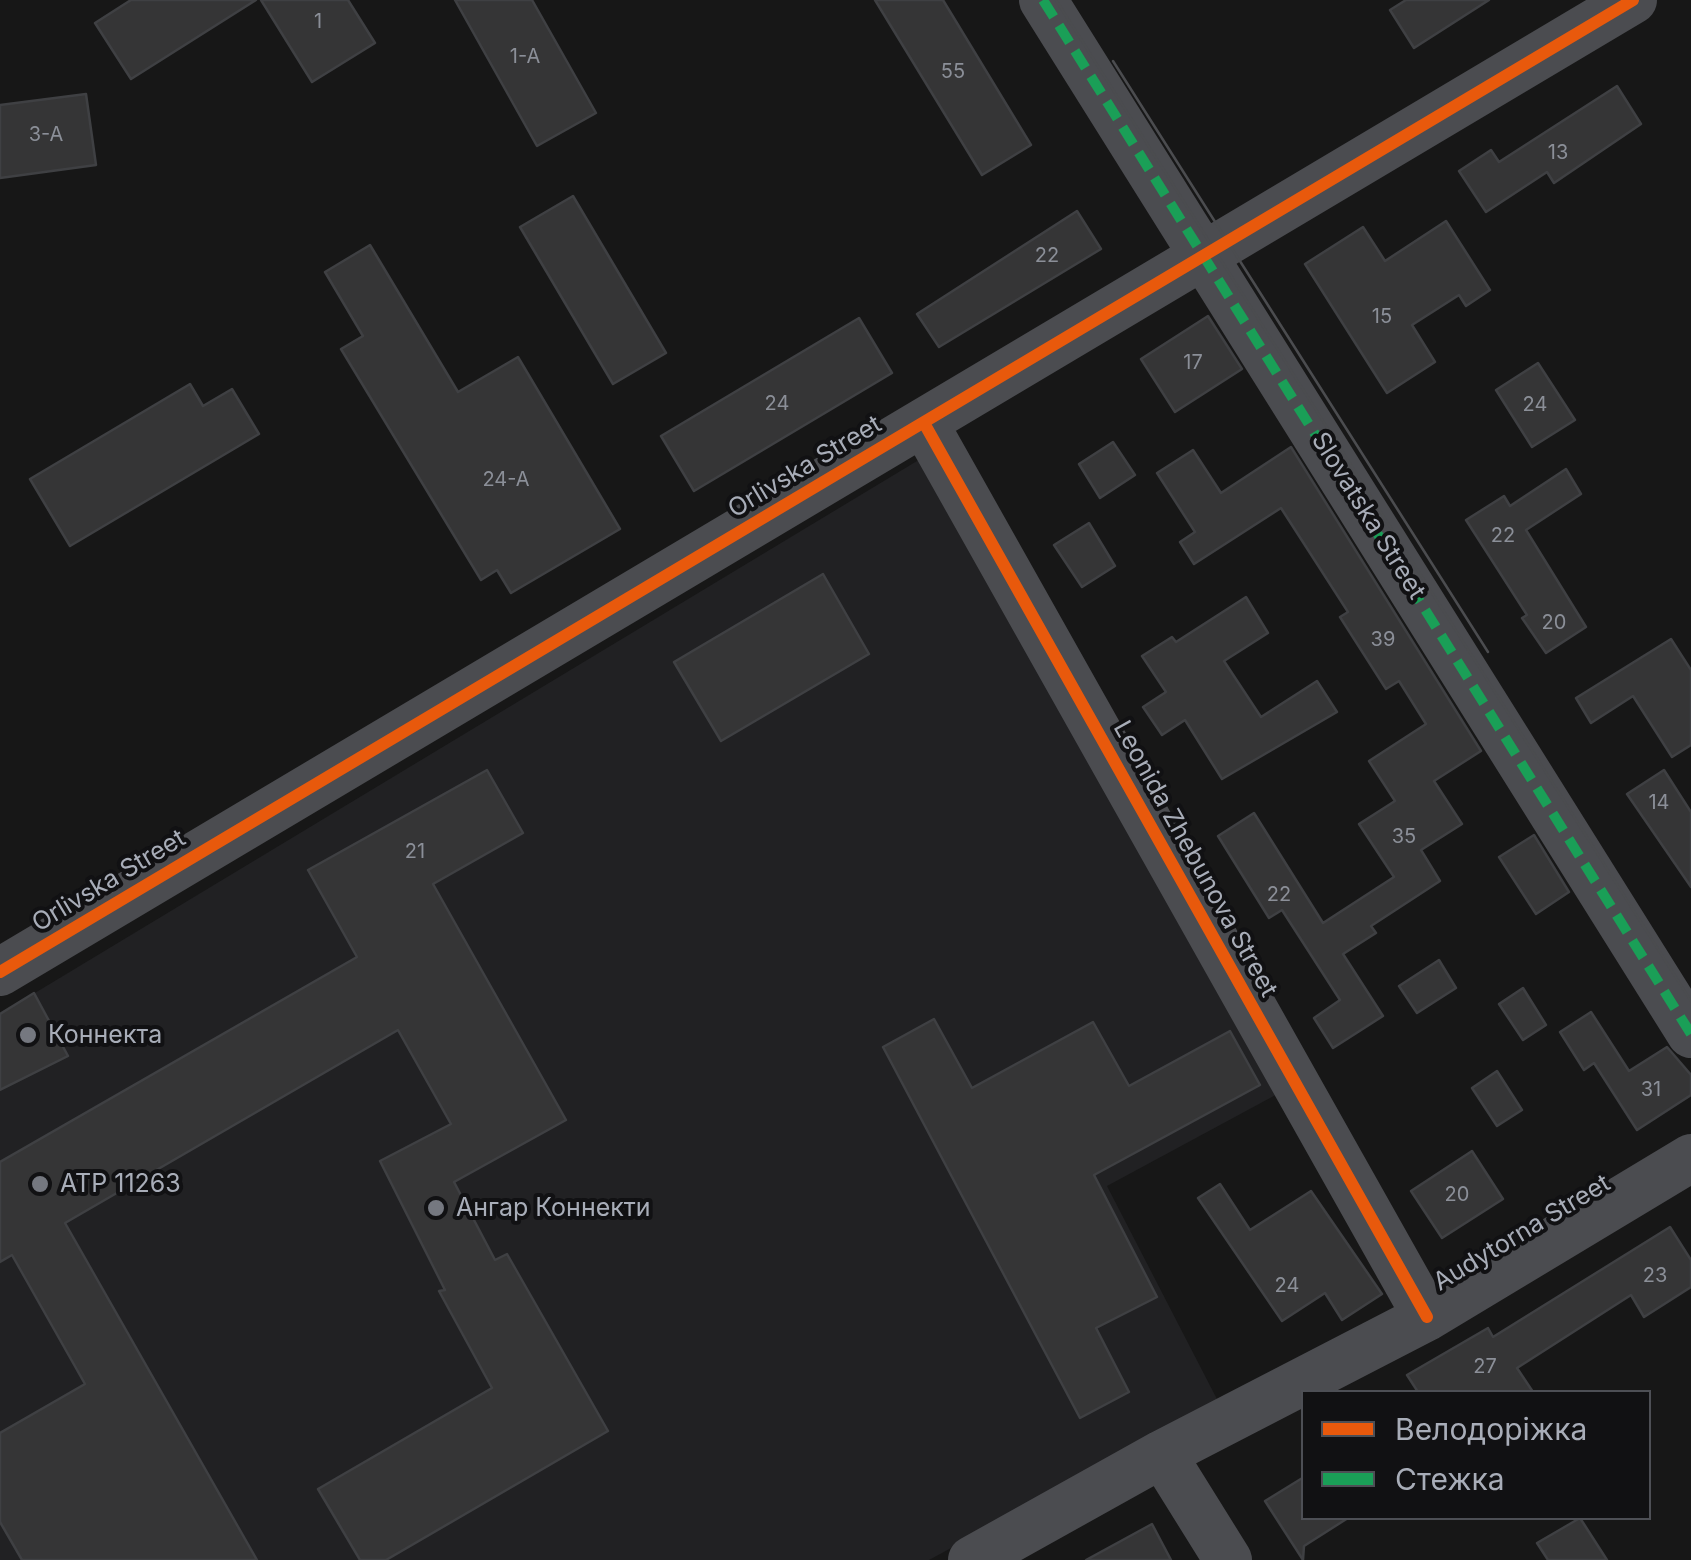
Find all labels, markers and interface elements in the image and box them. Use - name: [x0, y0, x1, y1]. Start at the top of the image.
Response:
- house number: 1: [314, 10, 322, 34]
- house number: 1-А: [510, 45, 540, 69]
- house number: 55: [941, 60, 965, 84]
- house number: 3-А: [29, 123, 63, 147]
- house number: 13: [1548, 141, 1568, 165]
- house number: 22: [1035, 244, 1059, 268]
- house number: 15: [1372, 305, 1392, 329]
- house number: 17: [1183, 351, 1203, 375]
- house number: 24: [765, 392, 789, 416]
- house number: 24: [1523, 393, 1547, 417]
- street label: Orlivska Street: [723, 409, 887, 525]
- street label: Slovatska Street: [1305, 427, 1431, 605]
- house number: 24-А: [482, 468, 530, 492]
- house number: 22: [1491, 524, 1515, 548]
- house number: 20: [1542, 611, 1566, 635]
- house number: 39: [1371, 628, 1395, 652]
- street label: Leonida Zhebunova Street: [1107, 716, 1283, 1002]
- house number: 14: [1648, 791, 1670, 815]
- street label: Orlivska Street: [27, 823, 191, 939]
- house number: 35: [1392, 825, 1416, 849]
- house number: 21: [405, 840, 425, 864]
- house number: 22: [1267, 883, 1291, 907]
- place label: Коннекта: [48, 1020, 162, 1050]
- marker: Коннекта: [17, 1024, 39, 1046]
- house number: 31: [1641, 1078, 1661, 1102]
- street label: Audytorna Street: [1428, 1168, 1616, 1298]
- place label: ATP 11263: [60, 1169, 181, 1199]
- marker: ATP 11263: [29, 1173, 51, 1195]
- house number: 20: [1445, 1183, 1469, 1207]
- place label: Ангар Коннекти: [456, 1193, 651, 1223]
- marker: Ангар Коннекти: [425, 1197, 447, 1219]
- house number: 23: [1643, 1264, 1667, 1288]
- house number: 24: [1275, 1274, 1299, 1298]
- house number: 27: [1473, 1355, 1497, 1379]
- legend: [1301, 1390, 1651, 1520]
- text: Велодоріжка: [1395, 1411, 1587, 1447]
- text: Стежка: [1395, 1461, 1505, 1497]

